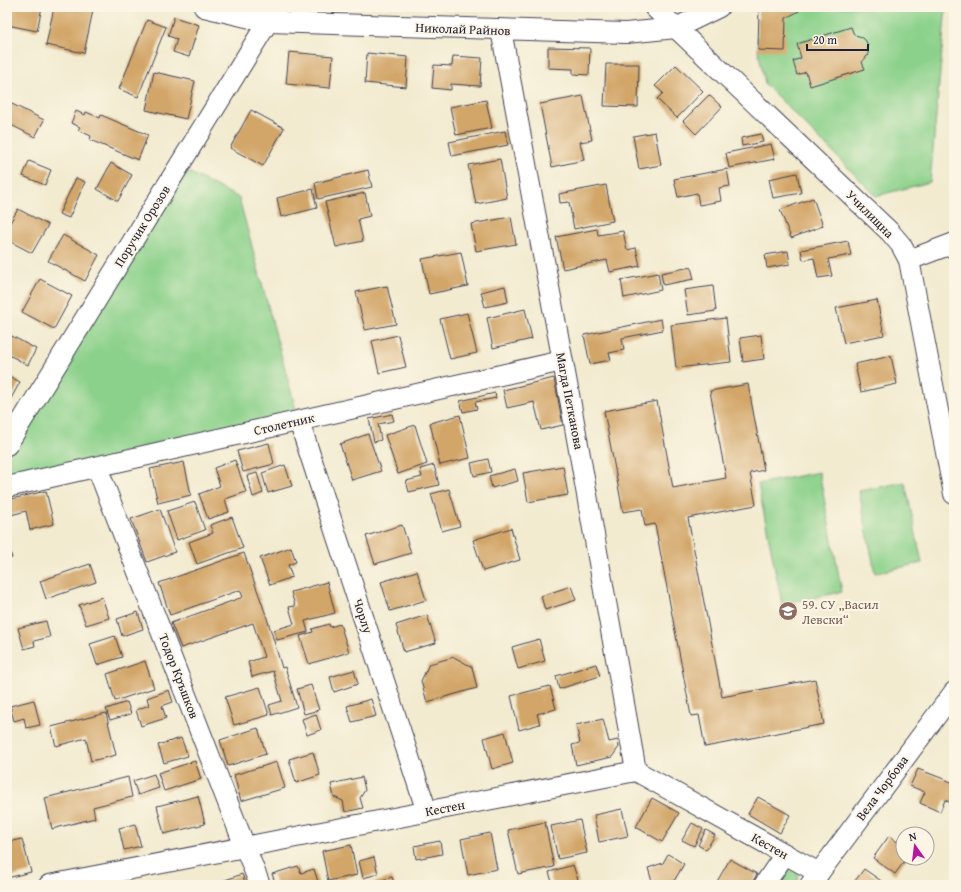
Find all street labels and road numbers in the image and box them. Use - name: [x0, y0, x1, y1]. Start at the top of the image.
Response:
- street label: Николай Райнов: [415, 18, 511, 40]
- street label: Поручик Орозов: [109, 181, 175, 271]
- street label: Училищна: [842, 186, 899, 243]
- street label: Магда Петканова: [551, 351, 589, 452]
- street label: Столетник: [252, 408, 316, 440]
- street label: Чорлу: [348, 596, 378, 636]
- street label: Тодор Кръшков: [154, 631, 204, 721]
- street label: Вела Чорбова: [851, 751, 913, 825]
- street label: Кестен: [424, 795, 467, 821]
- street label: Кестен: [748, 828, 792, 864]

